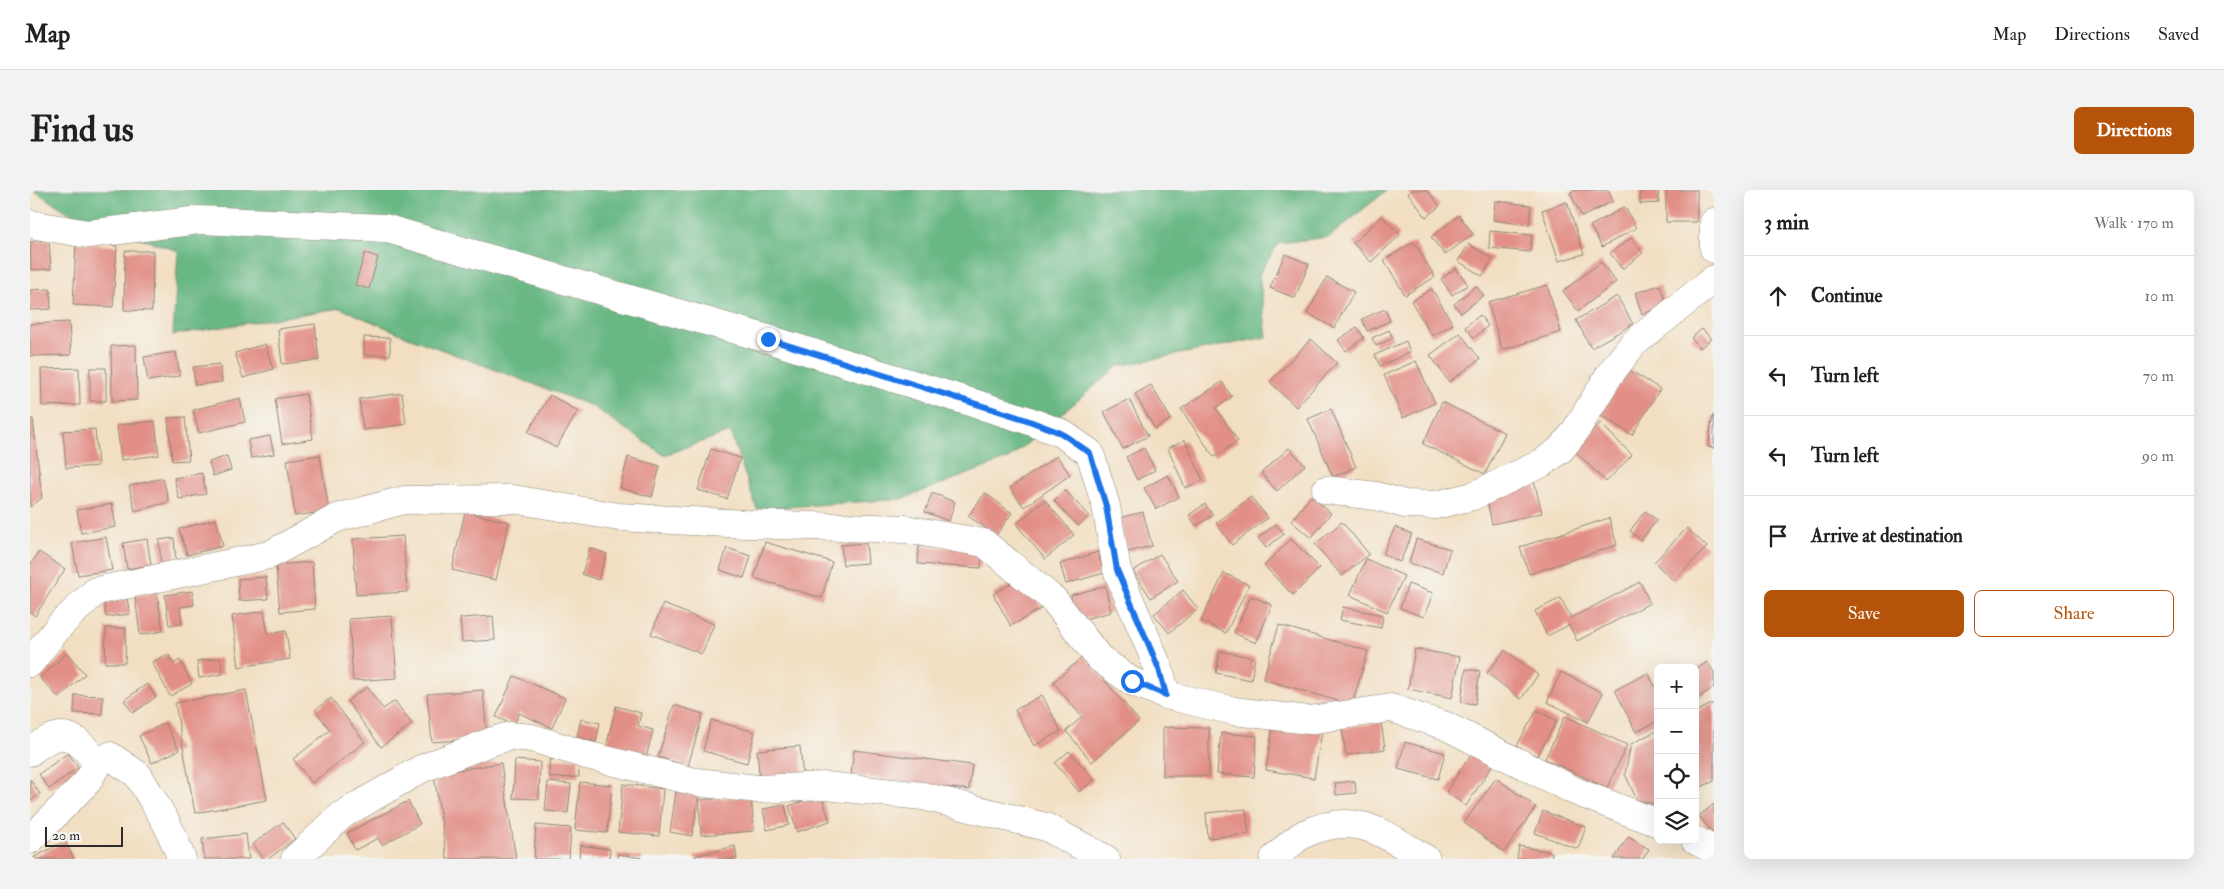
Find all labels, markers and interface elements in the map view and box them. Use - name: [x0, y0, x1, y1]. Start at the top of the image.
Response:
- text: Map: [25, 19, 70, 50]
- text: Map: [1993, 23, 2026, 46]
- text: Directions: [2054, 23, 2130, 46]
- text: Saved: [2158, 23, 2199, 46]
- button: Directions: [2074, 107, 2194, 154]
- text: Find us: [30, 108, 134, 152]
- text: 3 min: [1764, 209, 1809, 236]
- text: Walk · 170 m: [2094, 213, 2174, 233]
- icon: ahead: [1764, 282, 1792, 310]
- text: Continue: [1811, 284, 1882, 308]
- text: 10 m: [2144, 286, 2174, 306]
- route end: [757, 328, 780, 351]
- icon: left: [1764, 362, 1792, 390]
- text: Turn left: [1811, 364, 1879, 388]
- text: 70 m: [2143, 366, 2174, 386]
- icon: left: [1764, 442, 1792, 470]
- text: Turn left: [1811, 444, 1879, 468]
- text: 90 m: [2142, 446, 2174, 466]
- icon: arrive: [1764, 522, 1792, 550]
- text: Arrive at destination: [1811, 524, 1963, 548]
- button: Save: [1764, 590, 1964, 637]
- button: Share: [1974, 590, 2174, 637]
- map controls: [1654, 664, 1699, 844]
- button: +: [1654, 664, 1699, 709]
- route start: [1121, 670, 1144, 693]
- button: −: [1654, 709, 1699, 754]
- button: locate: [1654, 754, 1699, 799]
- button: layers: [1654, 799, 1699, 844]
- scale bar: [45, 824, 122, 847]
- text: 20 m: [52, 827, 80, 844]

